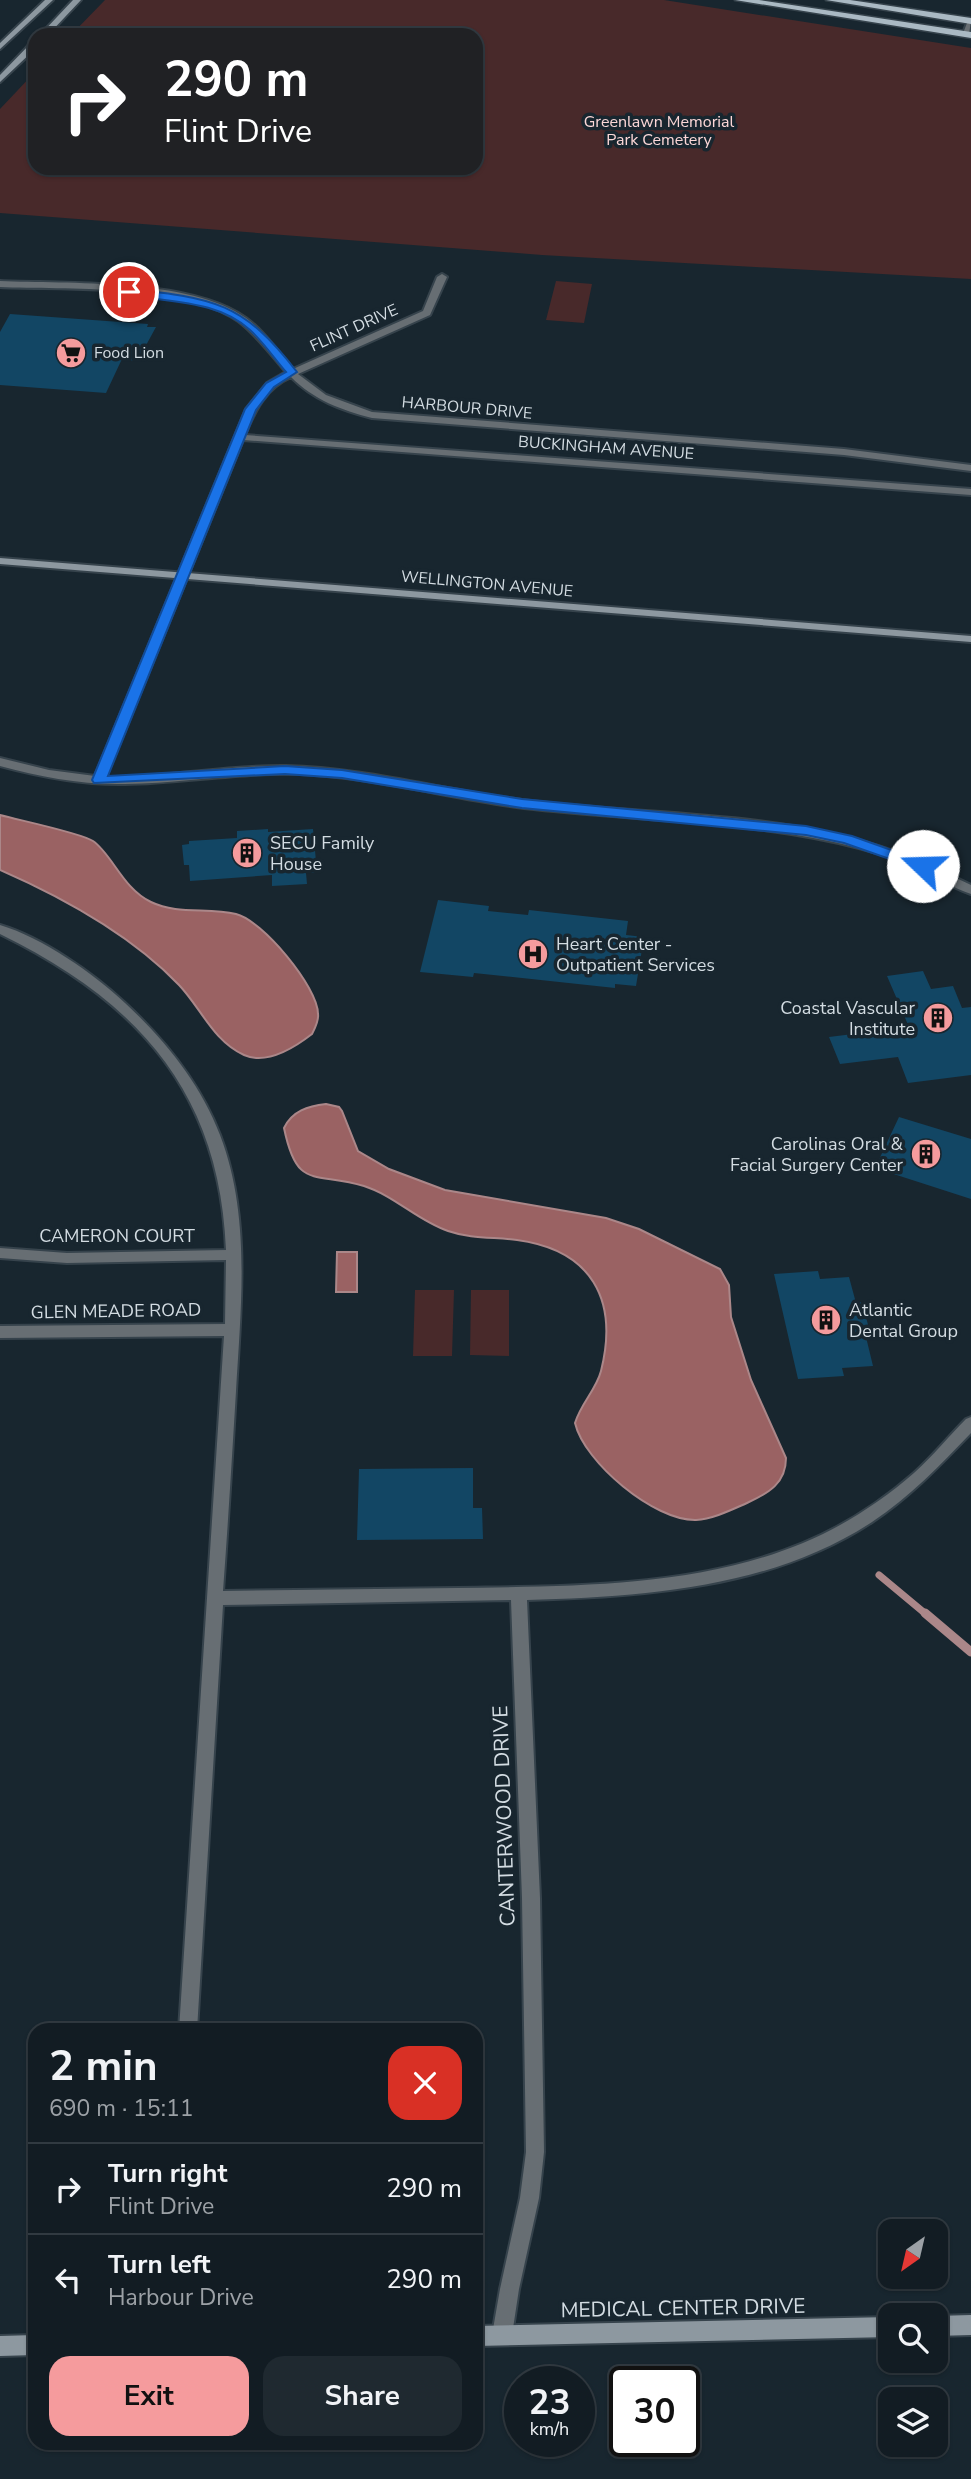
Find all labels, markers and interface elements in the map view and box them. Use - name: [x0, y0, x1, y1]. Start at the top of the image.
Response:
- text: 290 m: [164, 46, 308, 113]
- icon: right: [49, 56, 140, 147]
- text: Flint Drive: [164, 110, 312, 153]
- park label: Greenlawn Memorial Park Cemetery: [584, 111, 735, 151]
- pin: [99, 262, 159, 322]
- icon: arrive: [110, 273, 148, 311]
- street label: FLINT DRIVE: [307, 299, 401, 357]
- supermarket icon: Food Lion: [54, 336, 88, 370]
- place label: Food Lion: [94, 342, 164, 364]
- street label: HARBOUR DRIVE: [401, 391, 533, 425]
- street label: BUCKINGHAM AVENUE: [517, 431, 695, 465]
- street label: WELLINGTON AVENUE: [400, 566, 574, 602]
- position arrow: [886, 829, 960, 903]
- place label: SECU Family House: [270, 831, 375, 876]
- building icon: SECU Family House: [230, 836, 264, 870]
- place label: Heart Center - Outpatient Services: [556, 932, 715, 977]
- hospital icon: Heart Center - Outpatient Services: [516, 937, 550, 971]
- place label: Coastal Vascular Institute: [780, 996, 916, 1041]
- building icon: Coastal Vascular Institute: [921, 1001, 955, 1035]
- place label: Carolinas Oral & Facial Surgery Center: [730, 1132, 904, 1177]
- building icon: Carolinas Oral & Facial Surgery Center: [909, 1137, 943, 1171]
- street label: CAMERON COURT: [39, 1224, 195, 1248]
- street label: GLEN MEADE ROAD: [31, 1298, 201, 1324]
- place label: Atlantic Dental Group: [849, 1298, 958, 1343]
- building icon: Atlantic Dental Group: [809, 1303, 843, 1337]
- street label: CANTERWOOD DRIVE: [486, 1705, 522, 1927]
- text: 2 min: [49, 2038, 158, 2095]
- button: close: [388, 2046, 462, 2120]
- text: 690 m · 15:11: [49, 2093, 194, 2124]
- text: Turn right: [108, 2156, 227, 2191]
- icon: right: [49, 2170, 87, 2208]
- text: 290 m: [386, 2171, 462, 2206]
- text: Flint Drive: [108, 2191, 214, 2222]
- north arrow: [878, 2219, 948, 2289]
- map controls: [878, 2219, 948, 2457]
- text: Turn left: [108, 2247, 211, 2282]
- icon: left: [49, 2261, 87, 2299]
- text: 290 m: [386, 2262, 462, 2297]
- text: Harbour Drive: [108, 2282, 254, 2313]
- street label: MEDICAL CENTER DRIVE: [560, 2292, 806, 2324]
- button: search: [878, 2303, 948, 2373]
- button: Exit: [49, 2356, 249, 2436]
- button: Share: [263, 2356, 462, 2436]
- speed limit sign: 30: [609, 2366, 700, 2457]
- text: 23: [528, 2379, 571, 2426]
- button: layers: [878, 2387, 948, 2457]
- text: km/h: [530, 2417, 569, 2441]

